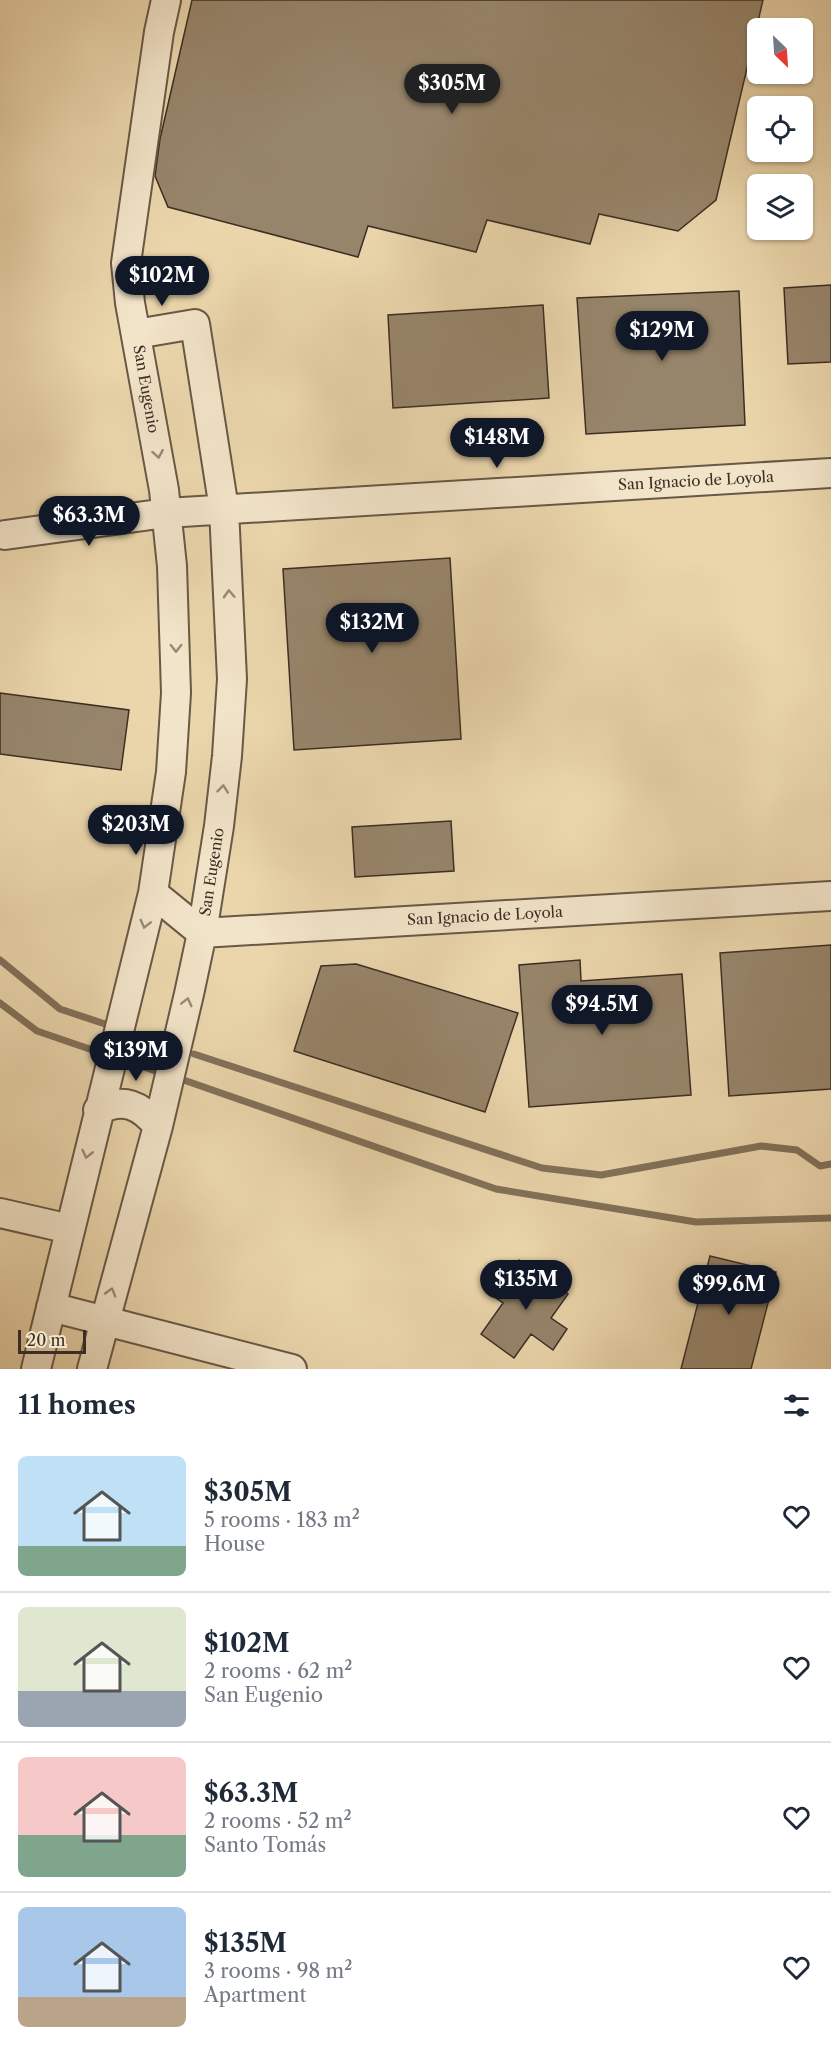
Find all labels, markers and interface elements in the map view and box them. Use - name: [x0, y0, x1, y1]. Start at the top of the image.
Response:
- north arrow: [747, 18, 813, 84]
- map controls: [747, 18, 813, 240]
- pin: $305M: [410, 64, 494, 115]
- text: $305M: [418, 71, 486, 95]
- button: locate: [747, 96, 813, 162]
- button: layers: [747, 174, 813, 240]
- pin: $102M: [120, 256, 204, 307]
- text: $102M: [129, 263, 195, 287]
- pin: $129M: [620, 311, 704, 362]
- text: $129M: [629, 318, 695, 342]
- street label: San Eugenio: [129, 343, 164, 434]
- pin: $148M: [455, 418, 539, 469]
- text: $148M: [464, 425, 530, 449]
- one-way arrow: [151, 449, 163, 459]
- street label: San Ignacio de Loyola: [618, 467, 775, 494]
- pin: $63.3M: [40, 496, 138, 547]
- text: $63.3M: [53, 503, 125, 527]
- one-way arrow: [223, 590, 236, 599]
- pin: $132M: [330, 603, 414, 654]
- text: $132M: [340, 610, 404, 634]
- one-way arrow: [170, 643, 182, 652]
- one-way arrow: [216, 784, 229, 794]
- pin: $203M: [94, 805, 178, 856]
- text: $203M: [102, 812, 170, 836]
- street label: San Eugenio: [195, 826, 228, 917]
- street label: San Ignacio de Loyola: [407, 902, 564, 929]
- one-way arrow: [139, 919, 152, 929]
- pin: $94.5M: [553, 985, 651, 1036]
- text: $94.5M: [566, 992, 638, 1016]
- one-way arrow: [179, 997, 192, 1007]
- pin: $139M: [94, 1031, 178, 1082]
- text: $139M: [104, 1038, 168, 1062]
- one-way arrow: [82, 1149, 95, 1159]
- pin: $135M: [484, 1260, 568, 1311]
- pin: $99.6M: [680, 1265, 778, 1316]
- text: $135M: [494, 1267, 558, 1291]
- text: $99.6M: [693, 1272, 765, 1296]
- one-way arrow: [104, 1287, 117, 1297]
- scale bar: [18, 1327, 86, 1354]
- text: 20 m: [27, 1330, 66, 1350]
- text: 11 homes: [18, 1389, 136, 1421]
- icon: filters: [780, 1389, 813, 1422]
- text: $305M: [204, 1476, 292, 1508]
- icon: home: [66, 1480, 138, 1552]
- icon: heart: [780, 1500, 813, 1533]
- text: 5 rooms · 183 m²: [204, 1508, 360, 1532]
- text: House: [204, 1532, 265, 1556]
- text: $102M: [204, 1627, 290, 1659]
- icon: home: [66, 1631, 138, 1703]
- icon: heart: [780, 1651, 813, 1684]
- text: 2 rooms · 62 m²: [204, 1659, 352, 1683]
- text: San Eugenio: [204, 1683, 323, 1707]
- text: $63.3M: [204, 1777, 298, 1809]
- icon: home: [66, 1781, 138, 1853]
- icon: heart: [780, 1801, 813, 1834]
- text: 2 rooms · 52 m²: [204, 1809, 352, 1833]
- text: Santo Tomás: [204, 1833, 326, 1857]
- text: $135M: [204, 1927, 287, 1959]
- icon: home: [66, 1931, 138, 2003]
- icon: heart: [780, 1951, 813, 1984]
- text: 3 rooms · 98 m²: [204, 1959, 352, 1983]
- text: Apartment: [204, 1983, 307, 2007]

